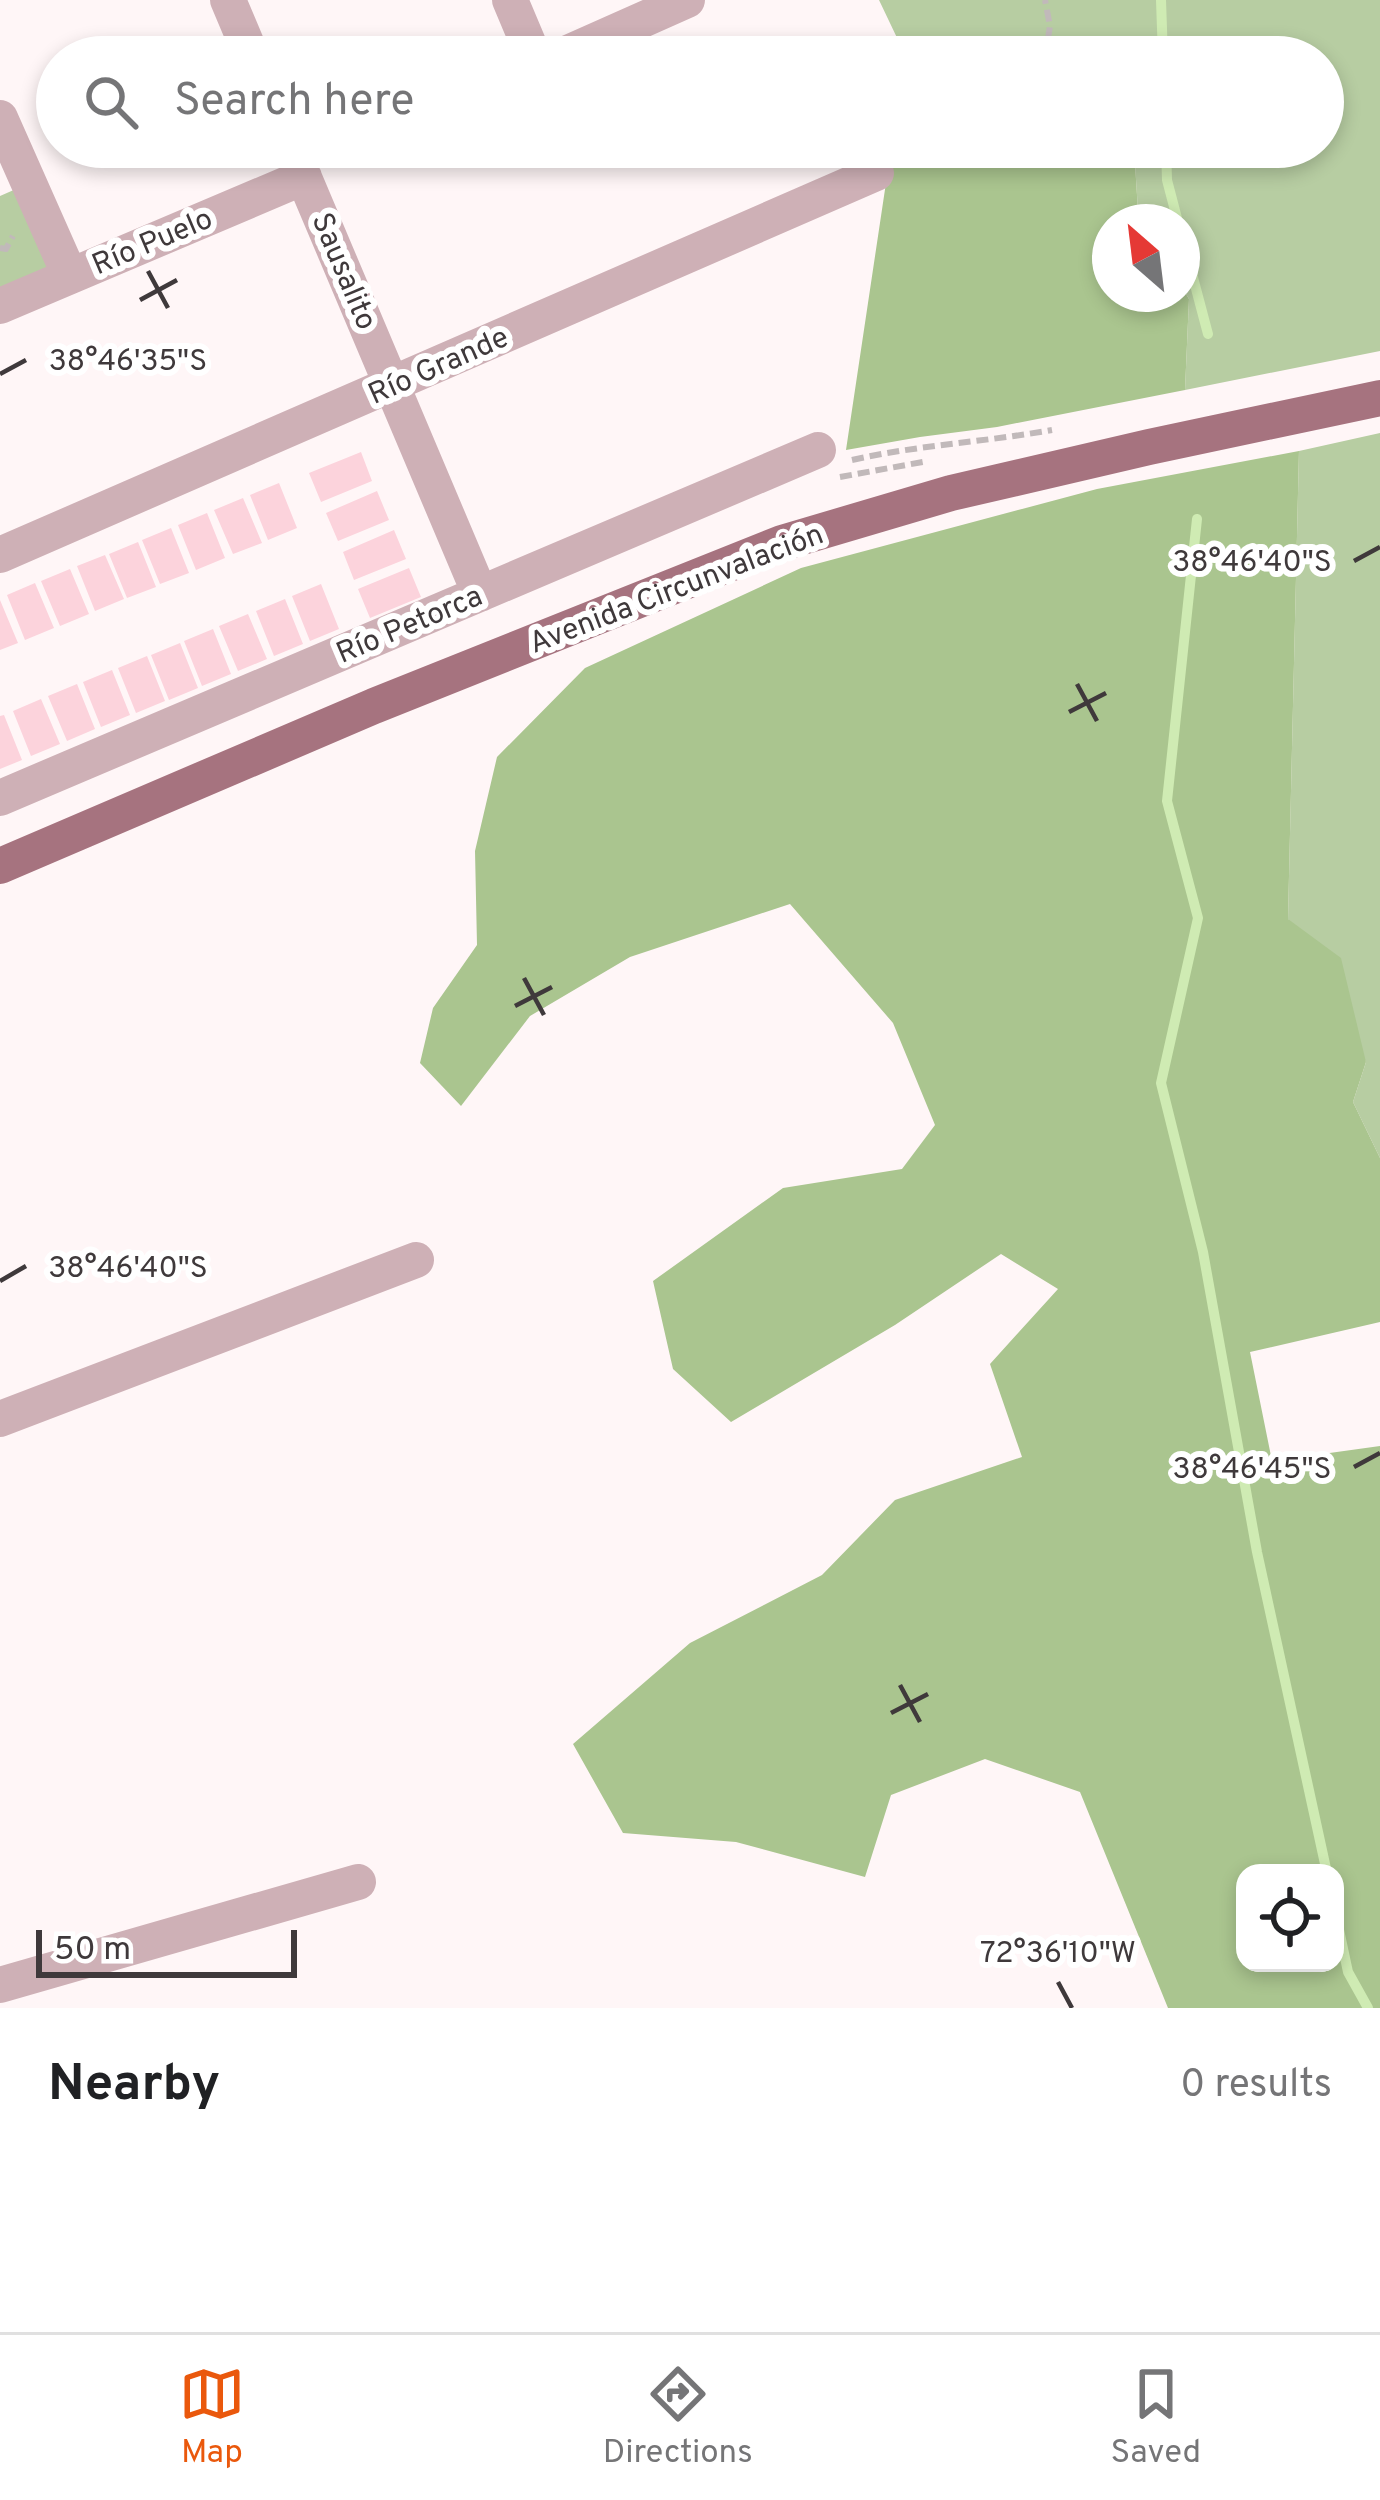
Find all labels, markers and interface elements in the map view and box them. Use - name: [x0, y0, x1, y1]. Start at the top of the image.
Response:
- search box: [36, 36, 1344, 168]
- icon: search: [78, 69, 144, 135]
- text: Search here: [174, 74, 414, 131]
- street label: Río Puelo: [87, 201, 219, 285]
- north arrow: [1092, 204, 1200, 312]
- street label: Sausalito: [302, 208, 384, 336]
- street label: Río Grande: [363, 320, 515, 415]
- text: 38°46'35"S: [49, 344, 207, 381]
- street label: Avenida Circunvalación: [525, 517, 829, 664]
- text: 38°46'40"S: [1172, 545, 1332, 582]
- street label: Río Petorca: [331, 579, 489, 674]
- text: 38°46'40"S: [48, 1251, 208, 1288]
- text: 38°46'45"S: [1173, 1452, 1331, 1489]
- map controls: [1236, 1864, 1344, 1972]
- button: locate: [1236, 1864, 1344, 1972]
- scale bar: [36, 1924, 297, 1977]
- text: 50 m: [54, 1930, 131, 1972]
- text: 72°36'10"W: [980, 1936, 1136, 1973]
- text: Nearby: [48, 2054, 220, 2119]
- text: 0 results: [1180, 2062, 1332, 2111]
- tab: Map: [179, 2361, 245, 2475]
- tab: Directions: [603, 2361, 753, 2475]
- tab: Saved: [1110, 2361, 1201, 2475]

